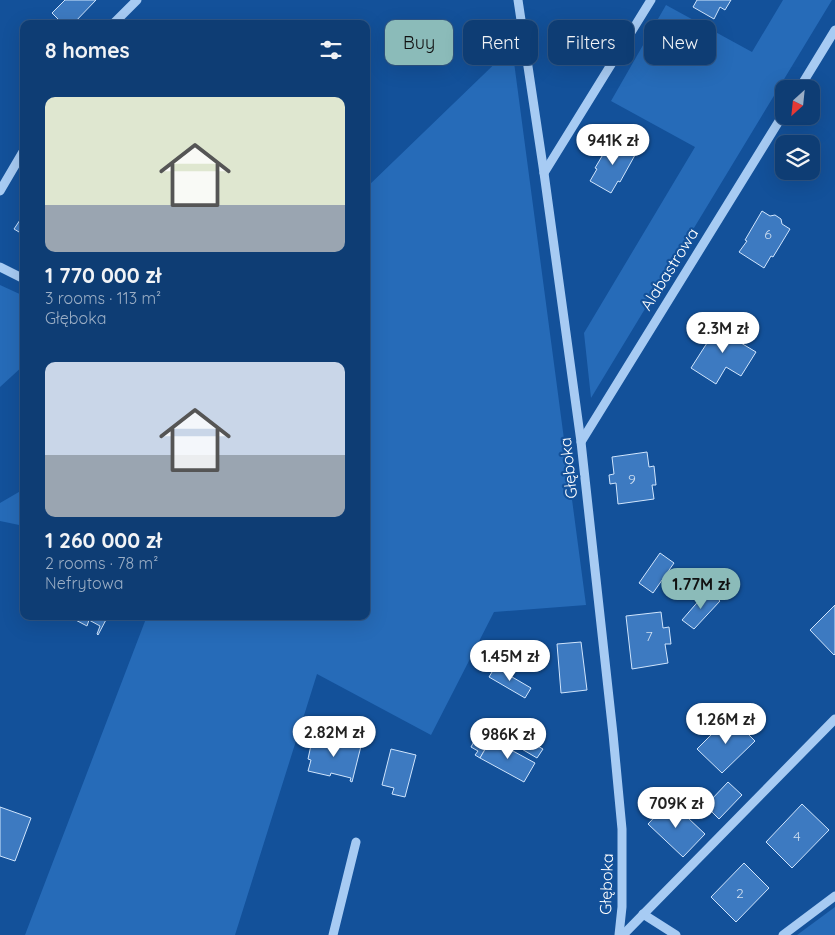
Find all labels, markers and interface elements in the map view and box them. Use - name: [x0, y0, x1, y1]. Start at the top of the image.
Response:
- chip: Buy: [385, 20, 453, 65]
- chip: Rent: [463, 20, 538, 65]
- chip: Filters: [548, 20, 634, 65]
- chip: New: [644, 20, 716, 65]
- icon: filters: [317, 36, 345, 64]
- text: 8 homes: [45, 37, 130, 63]
- north arrow: [775, 80, 820, 125]
- map controls: [775, 80, 820, 180]
- pin: 941K zł: [567, 124, 659, 166]
- icon: home: [150, 130, 240, 220]
- text: 941K zł: [587, 130, 639, 150]
- button: layers: [775, 135, 820, 180]
- street label: Alabastrowa: [636, 224, 702, 314]
- house number: 6: [764, 225, 772, 243]
- text: 1 770 000 zł: [45, 262, 161, 288]
- text: 3 rooms · 113 m²: [45, 288, 161, 308]
- text: Głęboka: [45, 308, 106, 328]
- pin: 2.3M zł: [677, 312, 769, 354]
- text: 2.3M zł: [697, 318, 749, 338]
- icon: home: [150, 395, 240, 485]
- street label: Głęboka: [555, 436, 581, 500]
- house number: 9: [628, 470, 636, 488]
- text: 1 260 000 zł: [45, 527, 162, 553]
- text: 2 rooms · 78 m²: [45, 553, 158, 573]
- pin: 1.77M zł: [649, 568, 753, 610]
- text: Nefrytowa: [45, 573, 124, 593]
- text: 1.77M zł: [672, 574, 730, 594]
- house number: 7: [645, 627, 653, 645]
- pin: 1.45M zł: [458, 640, 562, 682]
- text: 1.45M zł: [481, 646, 539, 666]
- pin: 1.26M zł: [674, 702, 778, 745]
- text: 1.26M zł: [697, 709, 755, 729]
- pin: 2.82M zł: [282, 716, 386, 758]
- pin: 986K zł: [462, 718, 554, 760]
- text: 2.82M zł: [304, 722, 364, 742]
- text: 986K zł: [481, 724, 535, 744]
- pin: 709K zł: [630, 786, 722, 829]
- text: 709K zł: [649, 793, 703, 813]
- house number: 4: [793, 827, 801, 845]
- street label: Głęboka: [595, 853, 617, 915]
- house number: 2: [736, 884, 744, 902]

